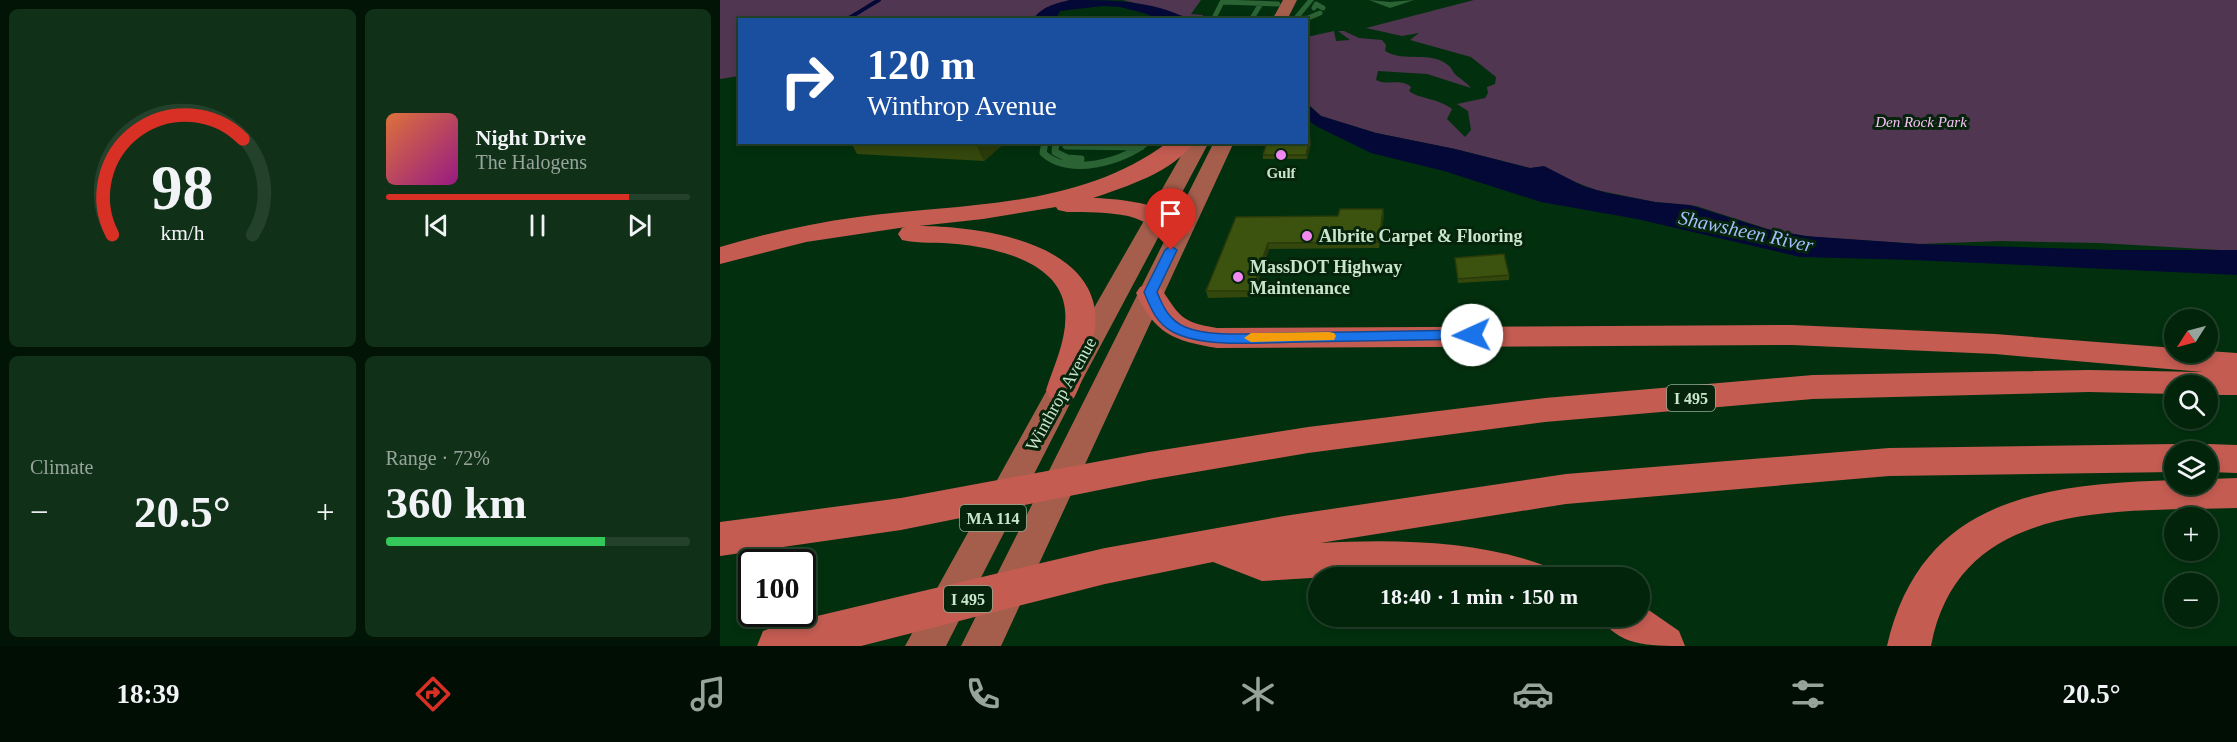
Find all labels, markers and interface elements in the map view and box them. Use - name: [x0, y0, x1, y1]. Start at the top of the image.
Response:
- icon: right: [768, 42, 846, 120]
- text: 120 m: [867, 42, 976, 88]
- text: Winthrop Avenue: [867, 91, 1057, 121]
- park label: Den Rock Park: [1874, 114, 1967, 130]
- text: Night Drive: [476, 125, 586, 150]
- marker: Gulf: [1274, 148, 1288, 162]
- text: The Halogens: [476, 151, 587, 173]
- text: 98: [151, 153, 213, 222]
- place label: Gulf: [1266, 165, 1297, 181]
- pin: [1145, 188, 1196, 250]
- icon: arrive: [1154, 197, 1187, 230]
- water label: Shawsheen River: [1677, 206, 1816, 256]
- icon: previous: [420, 209, 453, 242]
- icon: pause: [521, 209, 554, 242]
- icon: next: [623, 209, 656, 242]
- text: km/h: [160, 221, 205, 245]
- place label: Albrite Carpet & Flooring: [1319, 226, 1522, 246]
- marker: Albrite Carpet & Flooring: [1300, 229, 1314, 243]
- place label: MassDOT Highway Maintenance: [1250, 257, 1402, 298]
- marker: MassDOT Highway Maintenance: [1231, 270, 1245, 284]
- position arrow: [1440, 303, 1504, 367]
- north arrow: [2164, 309, 2218, 363]
- map controls: [2164, 309, 2218, 627]
- street label: Winthrop Avenue: [1022, 334, 1100, 454]
- button: search: [2164, 375, 2218, 429]
- road number: I 495: [1667, 385, 1715, 411]
- button: layers: [2164, 441, 2218, 495]
- text: Range · 72%: [386, 447, 490, 469]
- text: Climate: [30, 456, 93, 478]
- text: 360 km: [386, 478, 527, 528]
- text: 20.5°: [134, 487, 231, 537]
- text: −: [30, 494, 49, 530]
- text: +: [316, 494, 335, 530]
- road number: MA 114: [960, 505, 1026, 531]
- button: +: [2164, 507, 2218, 561]
- speed limit sign: 100: [738, 549, 816, 627]
- button: −: [2164, 573, 2218, 627]
- text: 18:40 · 1 min · 150 m: [1380, 584, 1578, 609]
- road number: I 495: [944, 586, 992, 612]
- icon: directions: [412, 673, 454, 715]
- icon: music: [687, 673, 729, 715]
- icon: phone: [962, 673, 1004, 715]
- icon: climate: [1237, 673, 1279, 715]
- icon: car: [1512, 673, 1554, 715]
- icon: filters: [1787, 673, 1829, 715]
- text: 18:39: [116, 679, 179, 709]
- text: 20.5°: [2062, 679, 2120, 709]

